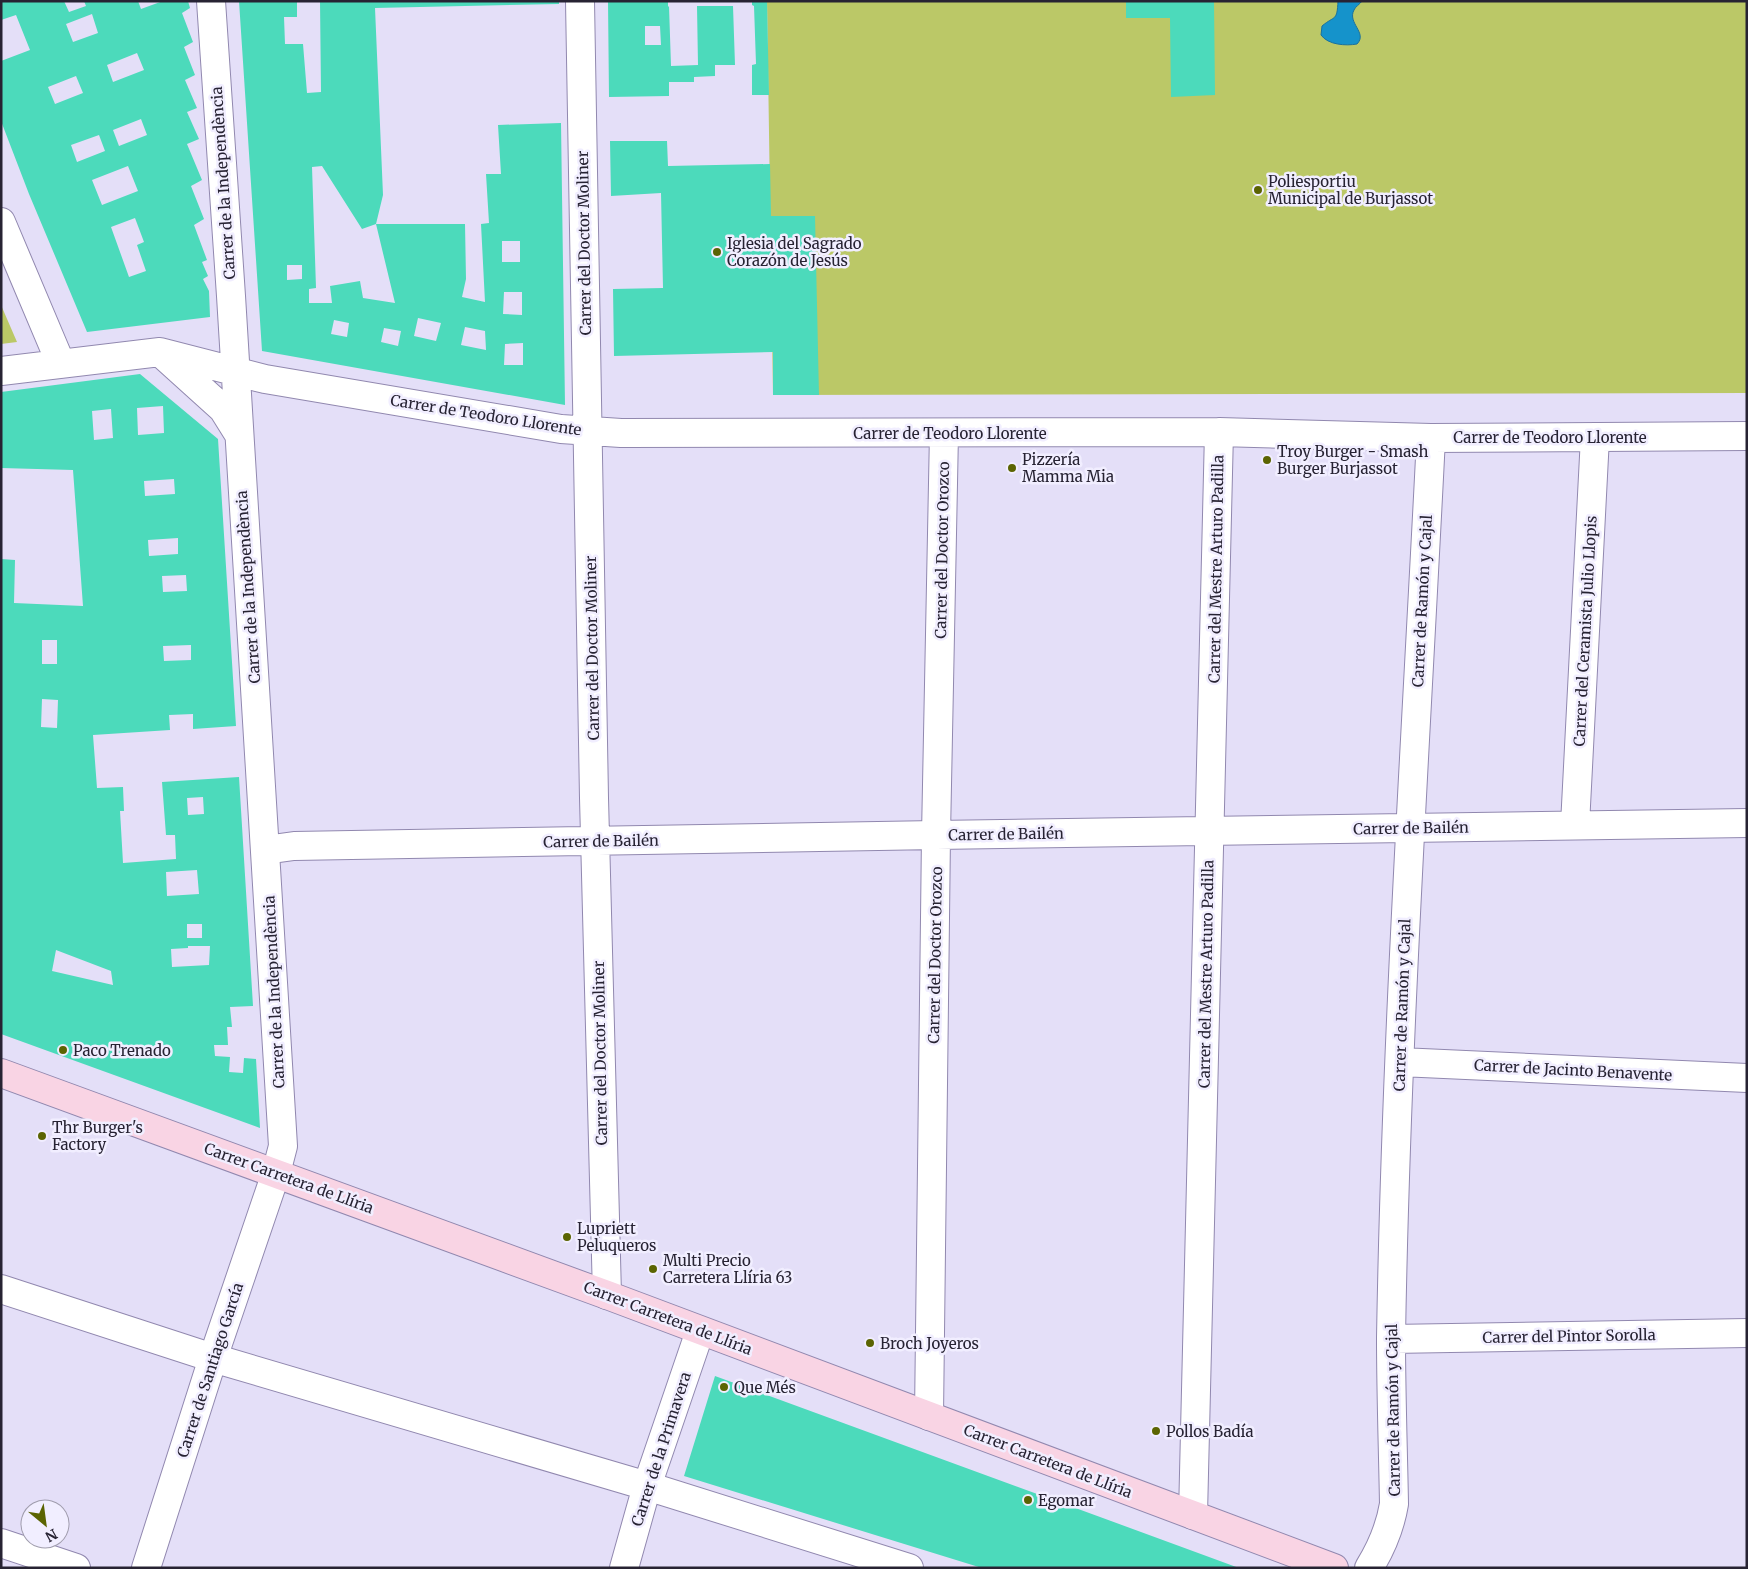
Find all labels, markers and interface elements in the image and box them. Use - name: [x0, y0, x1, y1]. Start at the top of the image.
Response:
- street label: Carrer de la Independència: [207, 86, 239, 280]
- street label: Carrer del Doctor Moliner: [573, 150, 595, 335]
- place label: Poliesportiu Municipal de Burjassot: [1268, 172, 1433, 208]
- marker: Poliesportiu Municipal de Burjassot: [1252, 184, 1264, 196]
- place label: Iglesia del Sagrado Corazón de Jesús: [727, 234, 862, 270]
- marker: Iglesia del Sagrado Corazón de Jesús: [711, 246, 723, 258]
- street label: Carrer de Teodoro Llorente: [389, 390, 583, 440]
- street label: Carrer de Teodoro Llorente: [853, 424, 1047, 443]
- street label: Carrer de Teodoro Llorente: [1453, 428, 1647, 447]
- place label: Troy Burger - Smash Burger Burjassot: [1277, 442, 1428, 478]
- place label: Pizzería Mamma Mia: [1022, 450, 1114, 486]
- marker: Troy Burger - Smash Burger Burjassot: [1261, 454, 1273, 466]
- street label: Carrer del Mestre Arturo Padilla: [1205, 455, 1227, 683]
- street label: Carrer del Doctor Orozco: [931, 461, 953, 639]
- marker: Pizzería Mamma Mia: [1006, 462, 1018, 474]
- street label: Carrer de la Independència: [232, 490, 264, 684]
- street label: Carrer de Ramón y Cajal: [1408, 514, 1436, 688]
- street label: Carrer del Ceramista Julio Llopis: [1569, 515, 1601, 747]
- street label: Carrer del Doctor Moliner: [581, 555, 603, 740]
- street label: Carrer de Bailén: [1353, 817, 1469, 839]
- street label: Carrer de Bailén: [948, 823, 1064, 845]
- street label: Carrer de Bailén: [543, 830, 659, 852]
- street label: Carrer del Mestre Arturo Padilla: [1195, 860, 1217, 1088]
- street label: Carrer del Doctor Orozco: [924, 866, 946, 1044]
- street label: Carrer de la Independència: [259, 895, 289, 1089]
- street label: Carrer de Ramón y Cajal: [1389, 918, 1415, 1092]
- street label: Carrer del Doctor Moliner: [589, 960, 611, 1145]
- place label: Paco Trenado: [73, 1041, 171, 1060]
- marker: Paco Trenado: [57, 1044, 69, 1056]
- street label: Carrer de Jacinto Benavente: [1473, 1055, 1673, 1085]
- place label: Thr Burger's Factory: [52, 1118, 143, 1154]
- marker: Thr Burger's Factory: [36, 1130, 48, 1142]
- street label: Carrer Carretera de Llíria: [202, 1138, 376, 1218]
- place label: Lupriett Peluqueros: [577, 1219, 656, 1255]
- marker: Lupriett Peluqueros: [561, 1231, 573, 1243]
- place label: Multi Precio Carretera Llíria 63: [663, 1251, 792, 1287]
- marker: Multi Precio Carretera Llíria 63: [647, 1263, 659, 1275]
- street label: Carrer Carretera de Llíria: [581, 1277, 755, 1359]
- street label: Carrer de Santiago García: [173, 1280, 247, 1460]
- street label: Carrer de Ramón y Cajal: [1382, 1323, 1404, 1497]
- street label: Carrer del Pintor Sorolla: [1482, 1325, 1656, 1347]
- place label: Broch Joyeros: [880, 1334, 979, 1353]
- marker: Broch Joyeros: [864, 1337, 876, 1349]
- street label: Carrer de la Primavera: [627, 1370, 695, 1528]
- place label: Que Més: [734, 1378, 796, 1397]
- marker: Que Més: [718, 1381, 730, 1393]
- street label: Carrer Carretera de Llíria: [961, 1420, 1135, 1502]
- place label: Pollos Badía: [1166, 1422, 1253, 1441]
- marker: Pollos Badía: [1150, 1425, 1162, 1437]
- place label: Egomar: [1038, 1491, 1095, 1510]
- marker: Egomar: [1022, 1494, 1034, 1506]
- north arrow: [20, 1499, 70, 1549]
- text: N: [42, 1525, 61, 1546]

